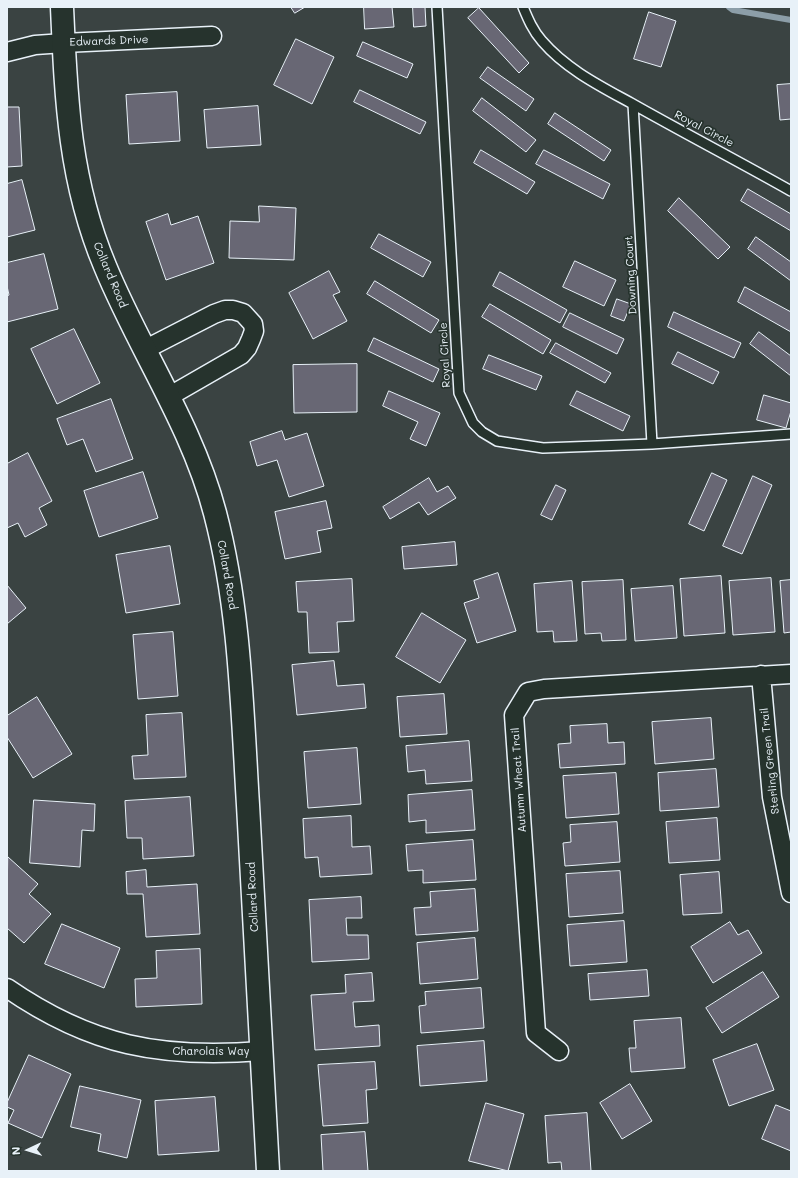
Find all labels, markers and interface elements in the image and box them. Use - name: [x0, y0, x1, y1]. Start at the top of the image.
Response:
- street label: Edwards Drive: [69, 33, 149, 49]
- street label: Royal Circle: [672, 108, 736, 150]
- street label: Downing Court: [622, 235, 640, 315]
- street label: Collard Road: [90, 240, 130, 310]
- street label: Royal Circle: [437, 322, 453, 388]
- street label: Collard Road: [214, 539, 240, 611]
- street label: Sterling Green Trail: [758, 707, 782, 815]
- street label: Autumn Wheat Trail: [509, 727, 529, 833]
- street label: Collard Road: [245, 862, 261, 932]
- street label: Charolais Way: [172, 1045, 250, 1059]
- north arrow: [8, 1130, 48, 1170]
- text: N: [8, 1146, 23, 1156]

